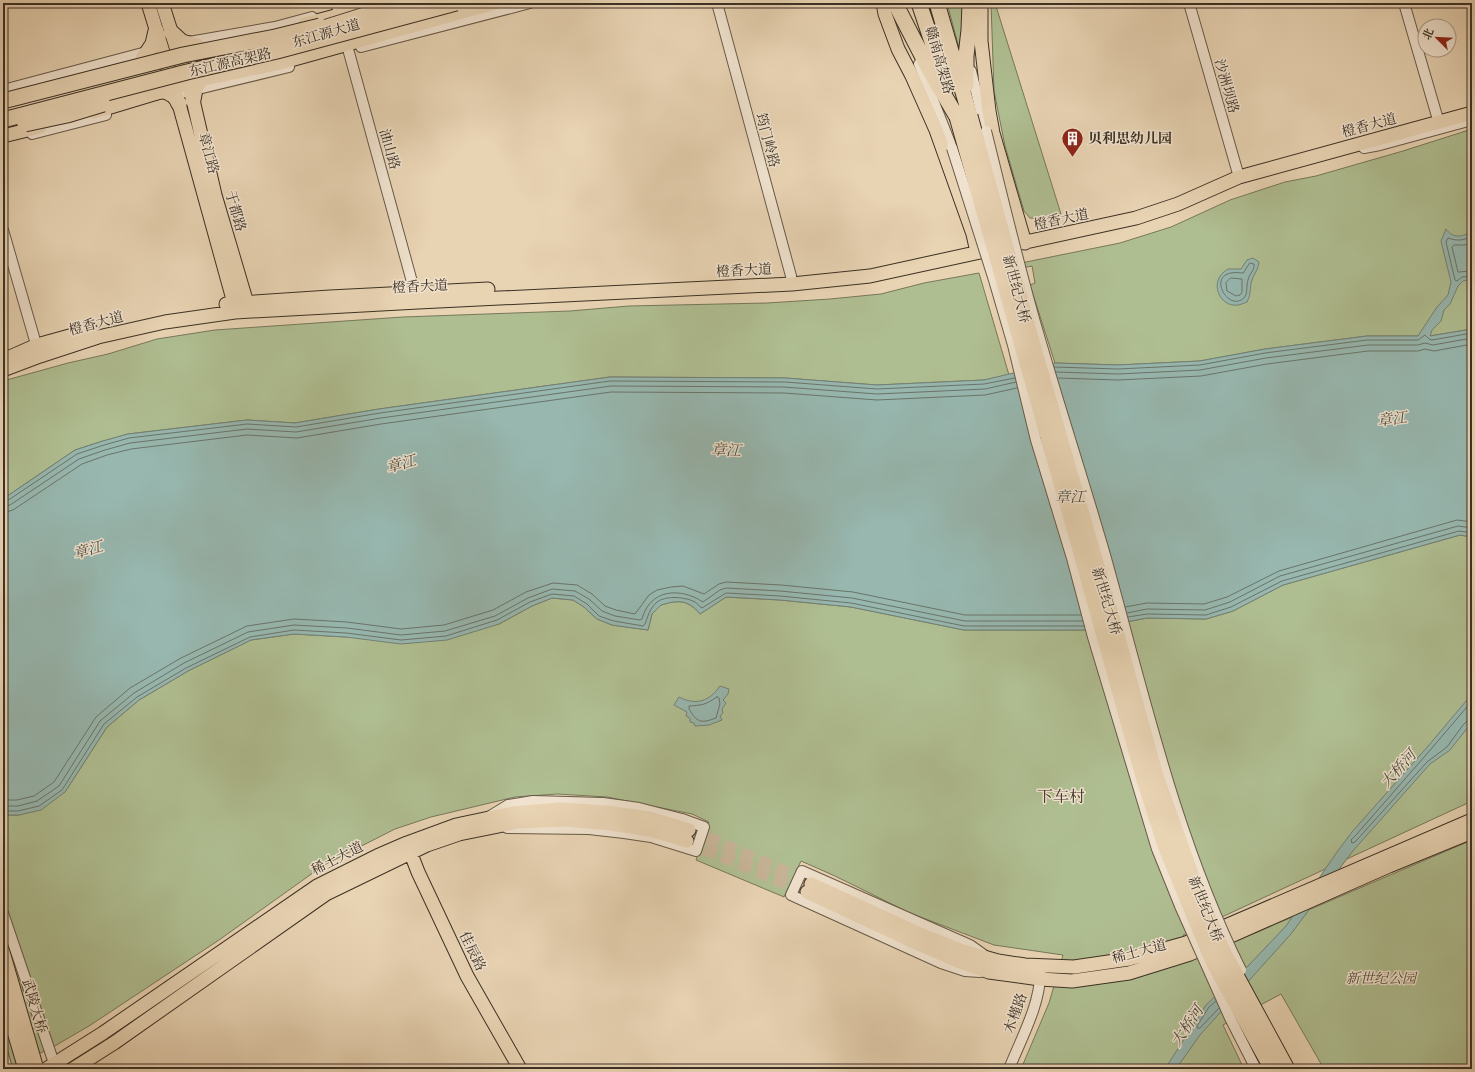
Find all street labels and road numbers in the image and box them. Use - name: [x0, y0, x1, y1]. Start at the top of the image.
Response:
- street label: 东江源大道: [290, 16, 362, 52]
- street label: 赣南高架路: [921, 24, 957, 96]
- street label: 东江源高架路: [187, 45, 273, 81]
- street label: 沙洲坝路: [1210, 57, 1242, 116]
- street label: 橙香大道: [1340, 110, 1399, 142]
- street label: 筠门岭路: [751, 111, 783, 170]
- street label: 油山路: [375, 127, 403, 172]
- street label: 章江路: [194, 131, 222, 176]
- street label: 于都路: [221, 189, 249, 234]
- street label: 橙香大道: [1032, 205, 1090, 235]
- street label: 新世纪大桥: [998, 253, 1034, 325]
- street label: 橙香大道: [716, 261, 772, 281]
- street label: 橙香大道: [392, 277, 448, 297]
- street label: 橙香大道: [67, 308, 126, 340]
- street label: 新世纪大桥: [1087, 565, 1125, 637]
- street label: 稀土大道: [308, 838, 366, 880]
- street label: 新世纪大桥: [1184, 874, 1227, 945]
- street label: 佳辰路: [455, 929, 489, 974]
- street label: 稀土大道: [1110, 936, 1169, 968]
- street label: 武陵大桥: [18, 977, 50, 1036]
- street label: 木槿路: [1000, 991, 1032, 1036]

